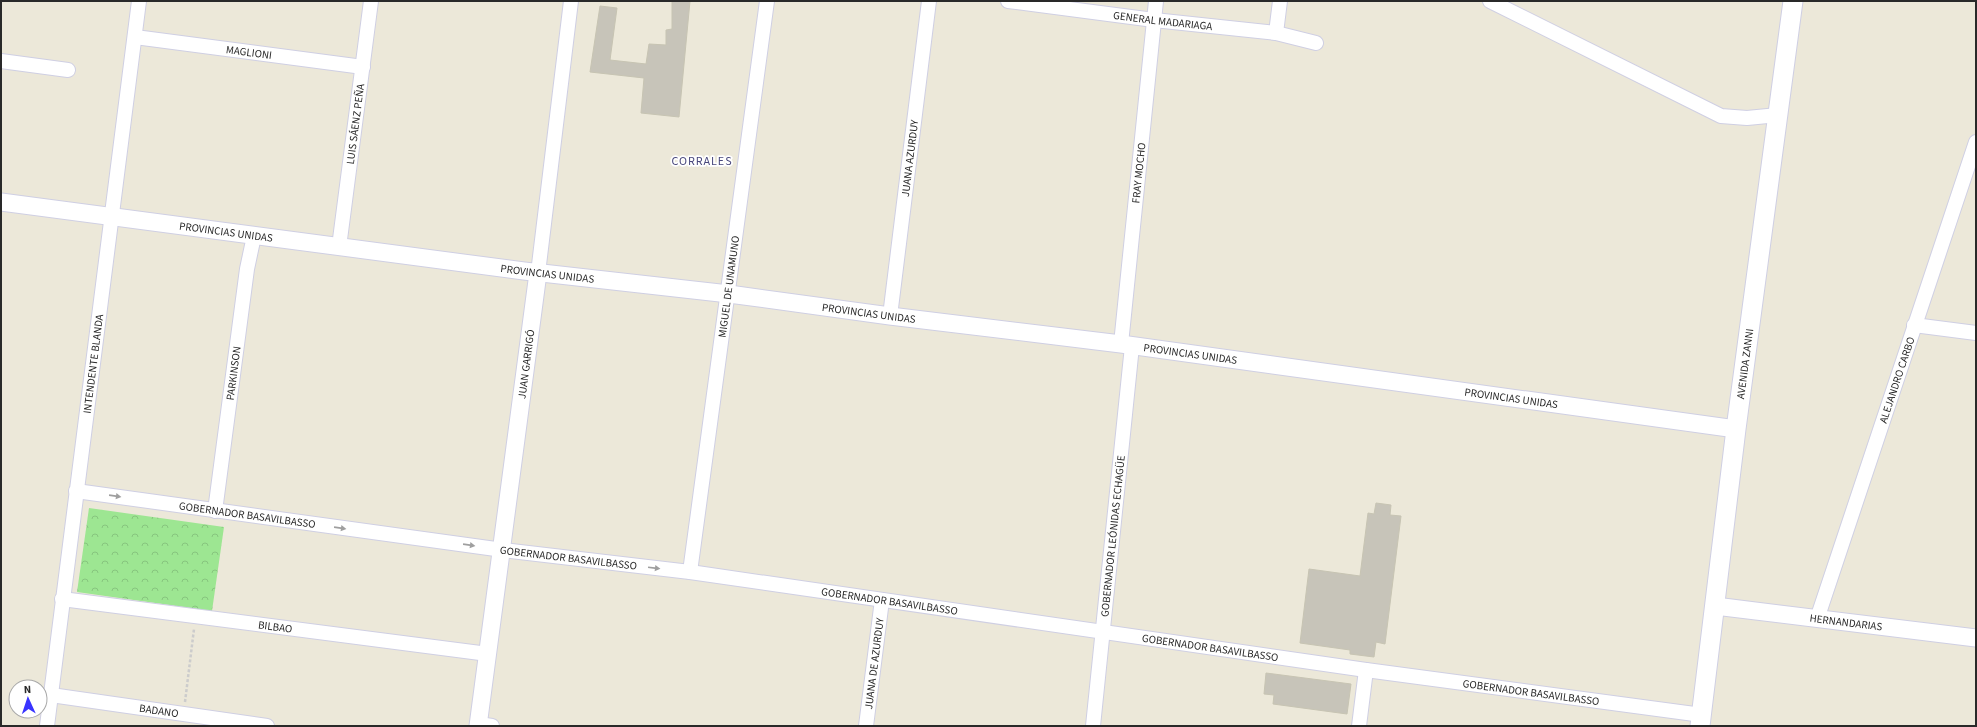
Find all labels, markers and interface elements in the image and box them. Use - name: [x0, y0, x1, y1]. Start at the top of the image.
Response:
- street label: GENERAL MADARIAGA: [1112, 8, 1213, 34]
- street label: MAGLIONI: [225, 42, 273, 63]
- street label: LUIS SÁENZ PEÑA: [343, 83, 368, 165]
- street label: JUANA AZURDUY: [898, 118, 922, 198]
- street label: FRAY MOCHO: [1128, 142, 1150, 204]
- district label: CORRALES: [671, 153, 733, 170]
- street label: PROVINCIAS UNIDAS: [178, 219, 274, 246]
- street label: MIGUEL DE UNAMUNO: [715, 235, 743, 339]
- street label: PROVINCIAS UNIDAS: [499, 261, 595, 287]
- street label: PROVINCIAS UNIDAS: [821, 300, 917, 327]
- street label: INTENDENTE BLANDA: [80, 313, 107, 415]
- street label: AVENIDA ZANNI: [1733, 328, 1757, 400]
- street label: JUAN GARRIGÓ: [514, 329, 538, 400]
- street label: ALEJANDRO CARBO: [1876, 335, 1919, 425]
- street label: PROVINCIAS UNIDAS: [1143, 340, 1238, 368]
- street label: PARKINSON: [223, 345, 245, 401]
- street label: PROVINCIAS UNIDAS: [1463, 385, 1559, 412]
- street label: GOBERNADOR LEÓNIDAS ECHAGÜE: [1097, 454, 1129, 618]
- one-way arrow: [108, 493, 121, 499]
- street label: GOBERNADOR BASAVILBASSO: [178, 498, 317, 532]
- one-way arrow: [334, 525, 346, 531]
- one-way arrow: [463, 542, 475, 548]
- street label: GOBERNADOR BASAVILBASSO: [499, 543, 638, 574]
- one-way arrow: [648, 565, 660, 571]
- street label: GOBERNADOR BASAVILBASSO: [820, 584, 959, 619]
- street label: HERNANDARIAS: [1809, 611, 1883, 634]
- street label: JUANA DE AZURDUY: [861, 616, 888, 710]
- street label: BILBAO: [257, 617, 293, 637]
- street label: GOBERNADOR BASAVILBASSO: [1141, 631, 1279, 665]
- street label: GOBERNADOR BASAVILBASSO: [1462, 676, 1600, 709]
- north arrow: [8, 679, 48, 719]
- text: N: [23, 682, 32, 697]
- street label: BADANO: [138, 701, 179, 721]

